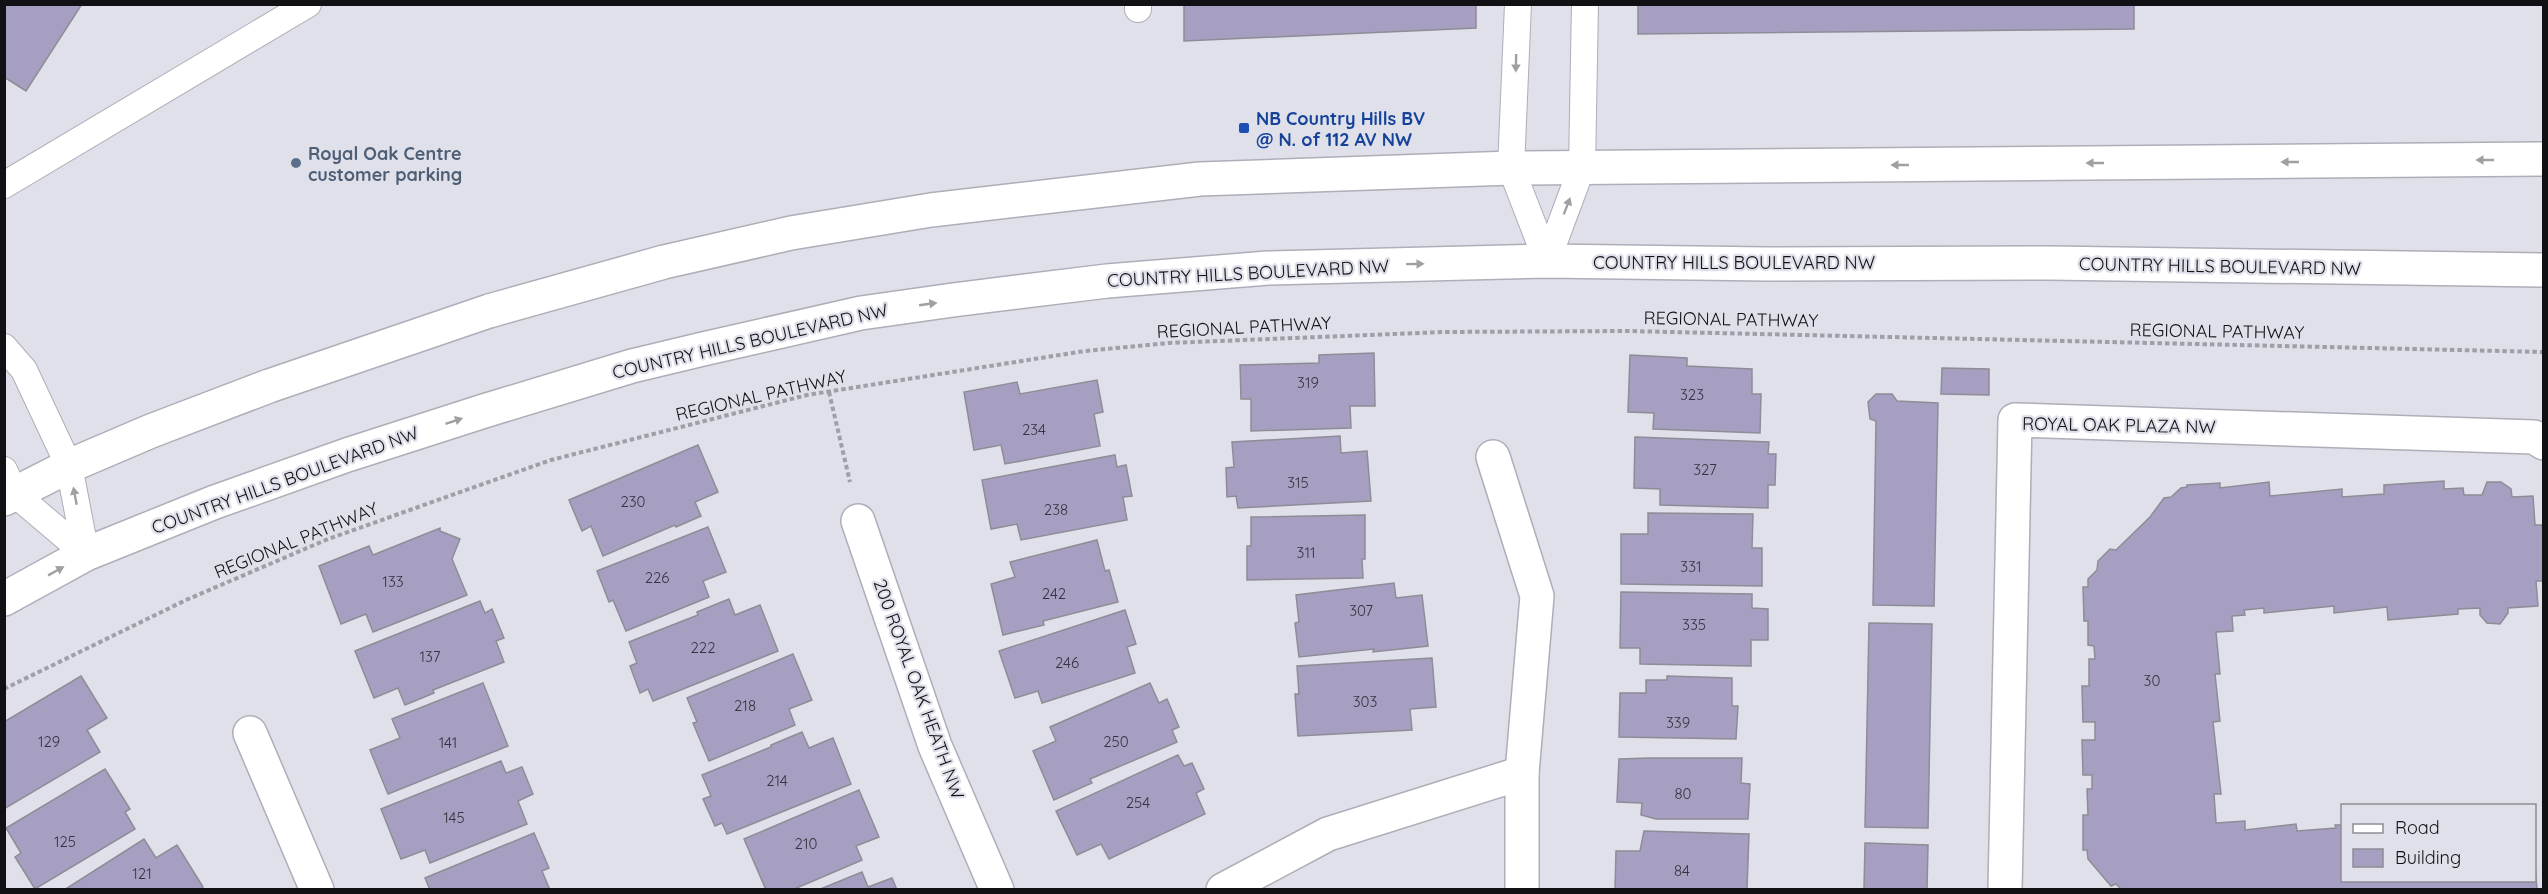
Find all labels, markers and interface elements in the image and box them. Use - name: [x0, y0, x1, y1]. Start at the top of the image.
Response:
- one-way arrow: [1512, 53, 1521, 72]
- place label: NB Country Hills BV @ N. of 112 AV NW: [1256, 107, 1425, 151]
- marker: NB Country Hills BV @ N. of 112 AV NW: [1237, 121, 1251, 135]
- place label: Royal Oak Centre customer parking: [308, 142, 462, 186]
- one-way arrow: [2476, 155, 2495, 165]
- marker: Royal Oak Centre customer parking: [289, 156, 303, 170]
- one-way arrow: [2281, 157, 2300, 166]
- one-way arrow: [2086, 158, 2105, 168]
- one-way arrow: [1891, 160, 1910, 170]
- one-way arrow: [1563, 197, 1573, 215]
- street label: COUNTRY HILLS BOULEVARD NW: [1593, 251, 1875, 274]
- street label: COUNTRY HILLS BOULEVARD NW: [2079, 252, 2361, 280]
- street label: COUNTRY HILLS BOULEVARD NW: [1106, 254, 1390, 292]
- one-way arrow: [1405, 260, 1424, 269]
- street label: COUNTRY HILLS BOULEVARD NW: [610, 298, 890, 384]
- one-way arrow: [919, 299, 938, 308]
- street label: REGIONAL PATHWAY: [1643, 306, 1819, 332]
- street label: REGIONAL PATHWAY: [1156, 311, 1332, 343]
- street label: REGIONAL PATHWAY: [2129, 318, 2305, 344]
- street label: REGIONAL PATHWAY: [673, 364, 849, 426]
- house number: 319: [1297, 373, 1319, 392]
- house number: 323: [1680, 385, 1704, 404]
- street label: ROYAL OAK PLAZA NW: [2022, 412, 2216, 438]
- one-way arrow: [445, 416, 463, 425]
- house number: 234: [1022, 420, 1046, 439]
- street label: COUNTRY HILLS BOULEVARD NW: [148, 421, 422, 539]
- house number: 327: [1693, 460, 1717, 479]
- house number: 315: [1287, 473, 1309, 492]
- one-way arrow: [70, 487, 79, 506]
- house number: 230: [620, 492, 646, 511]
- street label: REGIONAL PATHWAY: [211, 497, 381, 583]
- house number: 238: [1044, 500, 1068, 519]
- house number: 311: [1297, 543, 1315, 562]
- house number: 331: [1680, 557, 1702, 576]
- one-way arrow: [47, 566, 64, 576]
- house number: 226: [645, 568, 669, 587]
- house number: 133: [382, 572, 404, 591]
- street label: 200 ROYAL OAK HEATH NW: [868, 576, 970, 802]
- house number: 242: [1042, 584, 1066, 603]
- house number: 307: [1349, 601, 1373, 620]
- house number: 335: [1682, 615, 1706, 634]
- house number: 222: [691, 638, 715, 657]
- house number: 137: [419, 647, 441, 666]
- house number: 246: [1055, 653, 1079, 672]
- house number: 30: [2144, 671, 2160, 690]
- house number: 303: [1353, 692, 1377, 711]
- house number: 218: [734, 696, 756, 715]
- house number: 339: [1666, 713, 1690, 732]
- house number: 129: [38, 732, 60, 751]
- house number: 250: [1103, 732, 1129, 751]
- house number: 141: [439, 733, 457, 752]
- house number: 214: [766, 771, 788, 790]
- house number: 80: [1674, 784, 1692, 803]
- house number: 254: [1126, 793, 1150, 812]
- legend: [2341, 804, 2536, 882]
- house number: 145: [443, 808, 465, 827]
- text: Road: [2395, 816, 2440, 839]
- house number: 125: [54, 832, 76, 851]
- house number: 210: [795, 834, 817, 853]
- text: Building: [2395, 846, 2461, 869]
- house number: 84: [1674, 861, 1690, 880]
- house number: 121: [132, 864, 152, 883]

